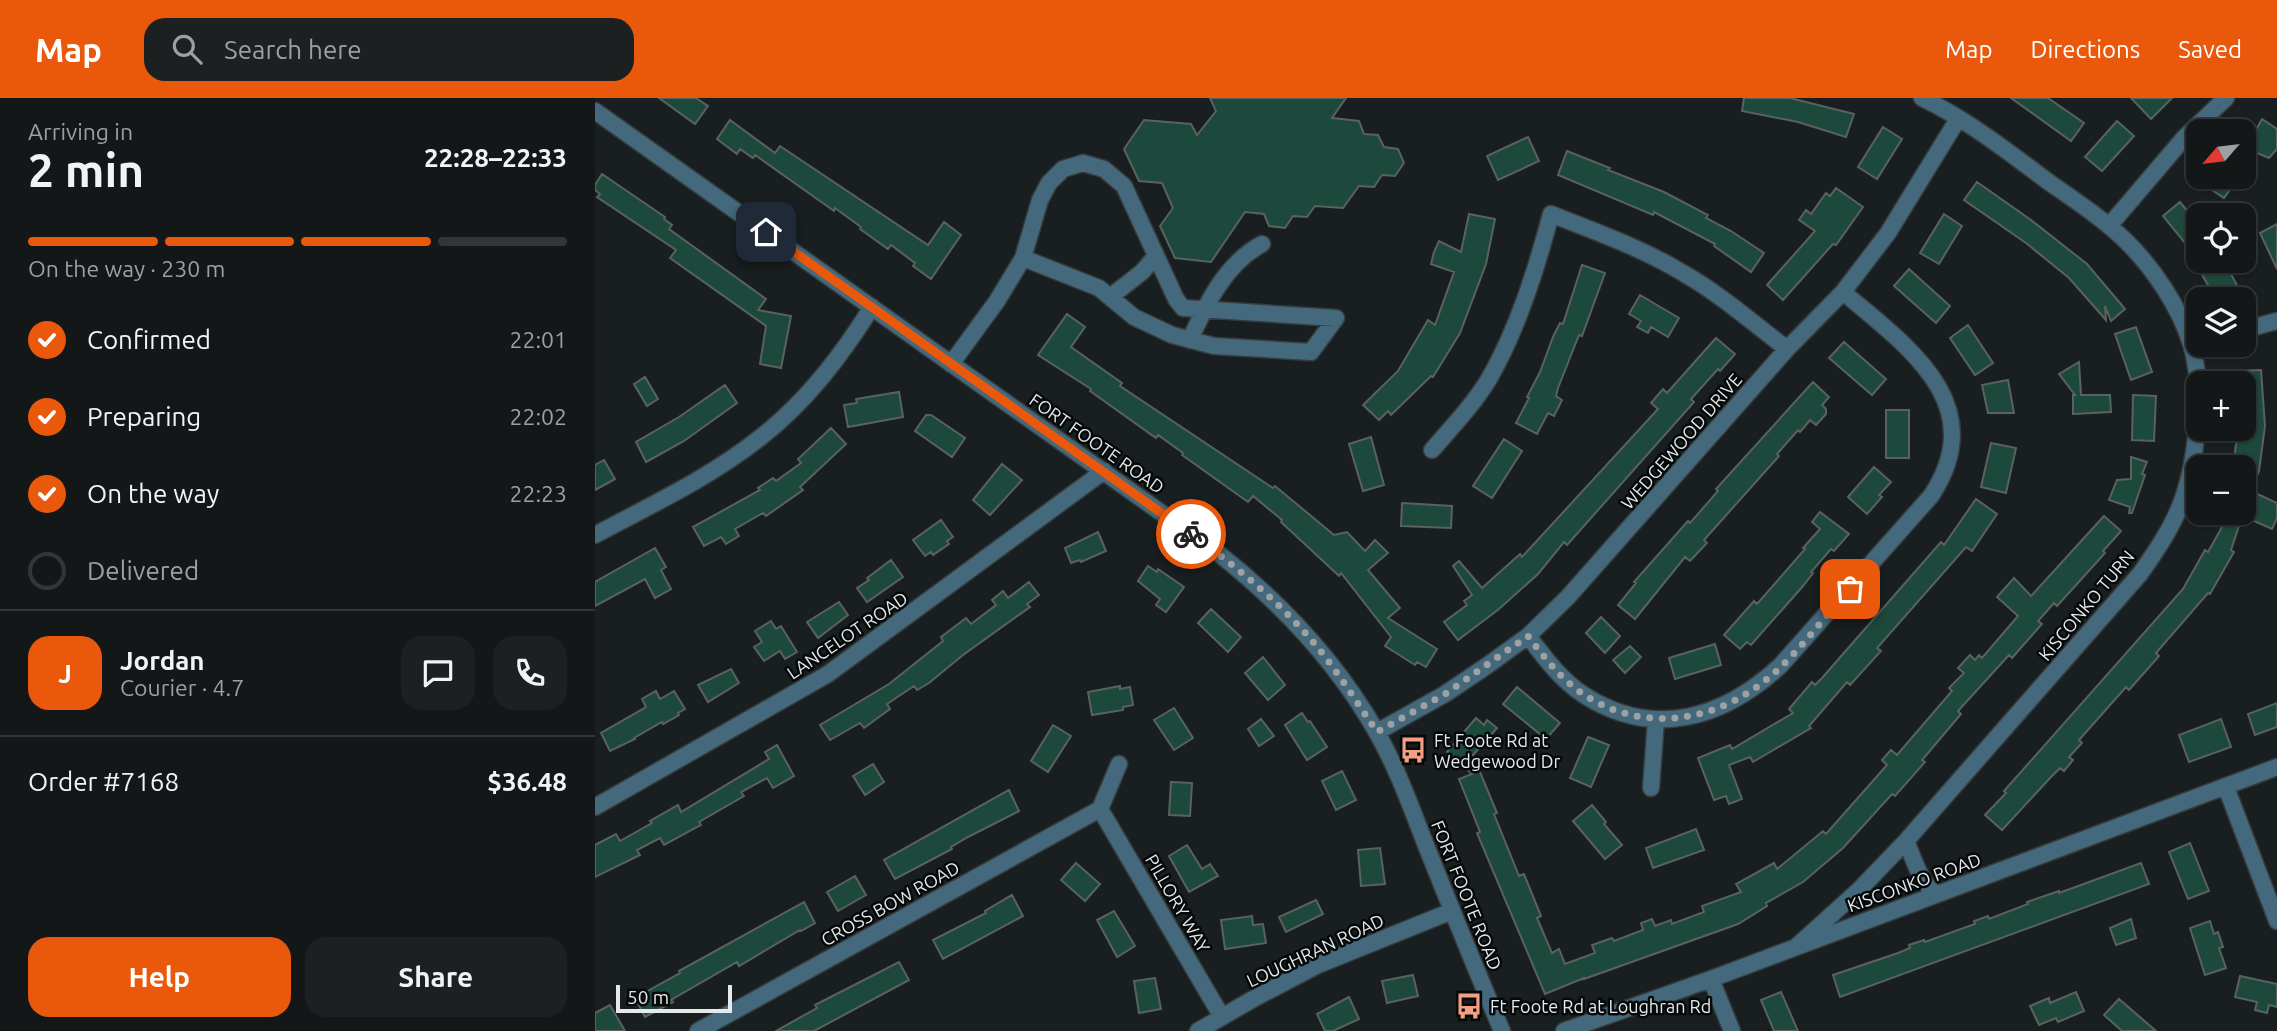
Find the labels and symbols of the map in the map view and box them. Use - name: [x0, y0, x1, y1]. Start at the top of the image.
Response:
- north arrow: [2186, 119, 2256, 189]
- pin: [736, 202, 796, 262]
- street label: WEDGEWOOD DRIVE: [1617, 369, 1745, 513]
- street label: FORT FOOTE ROAD: [1026, 389, 1168, 497]
- courier: [1156, 499, 1226, 569]
- street label: KISCONKO TURN: [2034, 546, 2138, 664]
- pin: [1820, 559, 1880, 619]
- street label: LANCELOT ROAD: [783, 587, 911, 683]
- place label: Ft Foote Rd at Wedgewood Dr: [1434, 730, 1561, 771]
- bus stop icon: Ft Foote Rd at Wedgewood Dr: [1398, 735, 1428, 765]
- street label: FORT FOOTE ROAD: [1428, 817, 1506, 973]
- street label: KISCONKO ROAD: [1845, 849, 1983, 915]
- street label: PILLORY WAY: [1142, 850, 1214, 956]
- street label: CROSS BOW ROAD: [817, 857, 963, 949]
- street label: LOUGHRAN ROAD: [1243, 909, 1387, 991]
- scale bar: [616, 982, 731, 1014]
- bus stop icon: Ft Foote Rd at Loughran Rd: [1454, 991, 1484, 1021]
- place label: Ft Foote Rd at Loughran Rd: [1490, 996, 1711, 1016]

